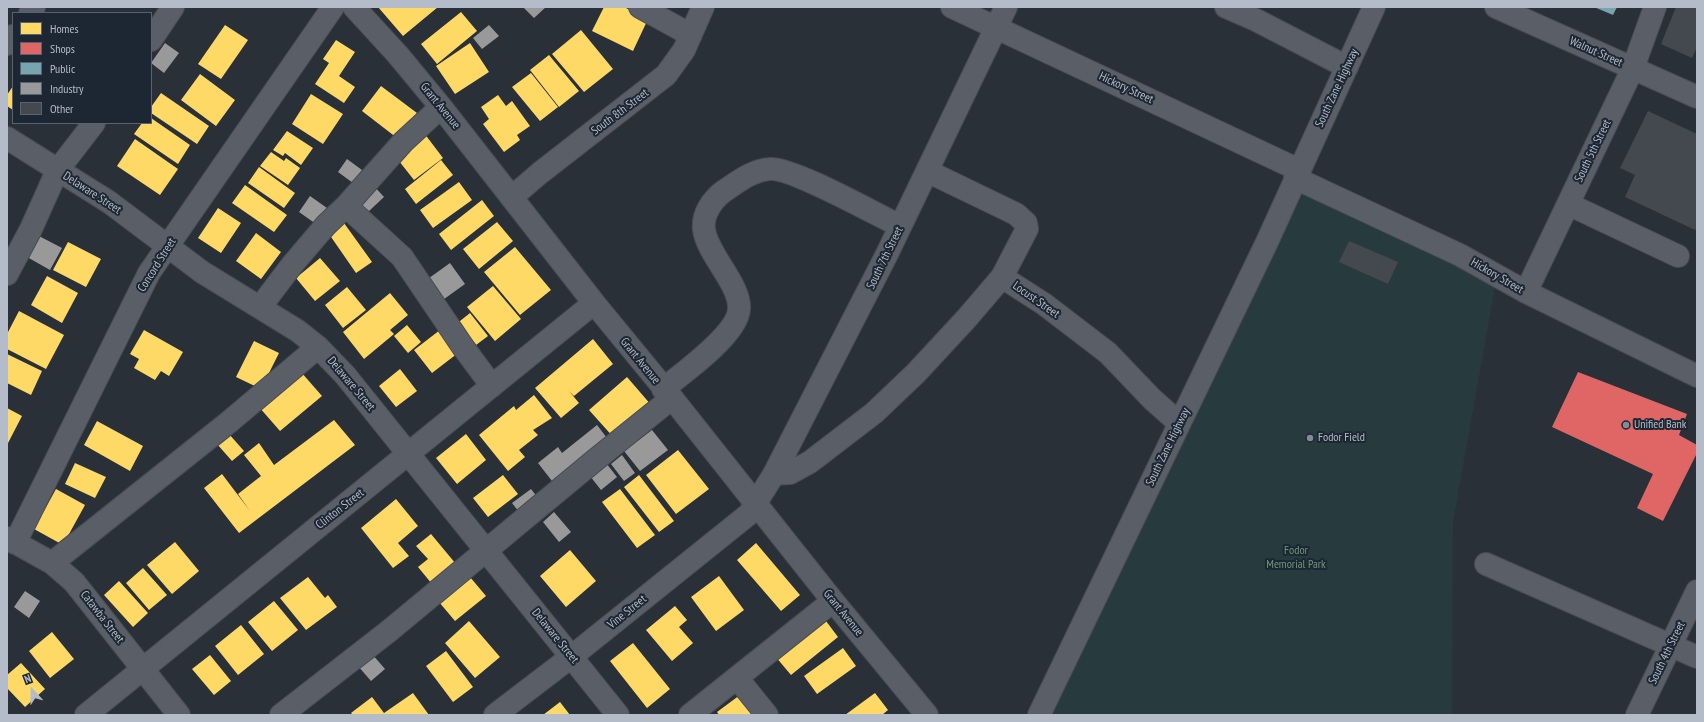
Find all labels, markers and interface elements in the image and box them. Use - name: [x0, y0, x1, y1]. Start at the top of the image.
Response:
- legend: [12, 12, 152, 124]
- text: Homes: [50, 21, 78, 36]
- street label: Walnut Street: [1567, 34, 1625, 70]
- text: Shops: [50, 41, 75, 56]
- street label: South Zane Highway: [1312, 46, 1362, 130]
- text: Public: [50, 61, 75, 76]
- street label: Hickory Street: [1097, 69, 1155, 107]
- street label: Grant Avenue: [417, 80, 463, 132]
- text: Industry: [50, 81, 84, 96]
- street label: South 8th Street: [589, 86, 651, 138]
- text: Other: [50, 101, 73, 116]
- street label: South 5th Street: [1572, 117, 1614, 185]
- street label: Delaware Street: [60, 169, 124, 217]
- street label: South 7th Street: [864, 224, 906, 292]
- street label: Concord Street: [135, 235, 179, 295]
- street label: Hickory Street: [1468, 255, 1526, 297]
- street label: Locust Street: [1010, 279, 1062, 321]
- street label: Grant Avenue: [617, 335, 663, 387]
- street label: Delaware Street: [324, 354, 378, 414]
- street label: South Zane Highway: [1143, 406, 1193, 488]
- place label: Unified Bank: [1634, 418, 1686, 432]
- marker: Unified Bank: [1621, 420, 1631, 430]
- place label: Fodor Field: [1318, 431, 1365, 445]
- marker: Fodor Field: [1305, 433, 1315, 443]
- street label: Clinton Street: [313, 486, 367, 532]
- park label: Fodor Memorial Park: [1266, 544, 1326, 572]
- street label: Grant Avenue: [820, 587, 866, 639]
- street label: Catawba Street: [77, 588, 127, 646]
- street label: Vine Street: [605, 592, 649, 632]
- street label: Delaware Street: [529, 606, 581, 666]
- street label: South 4th Street: [1646, 619, 1688, 687]
- north arrow: [12, 670, 52, 710]
- text: N: [22, 671, 33, 686]

